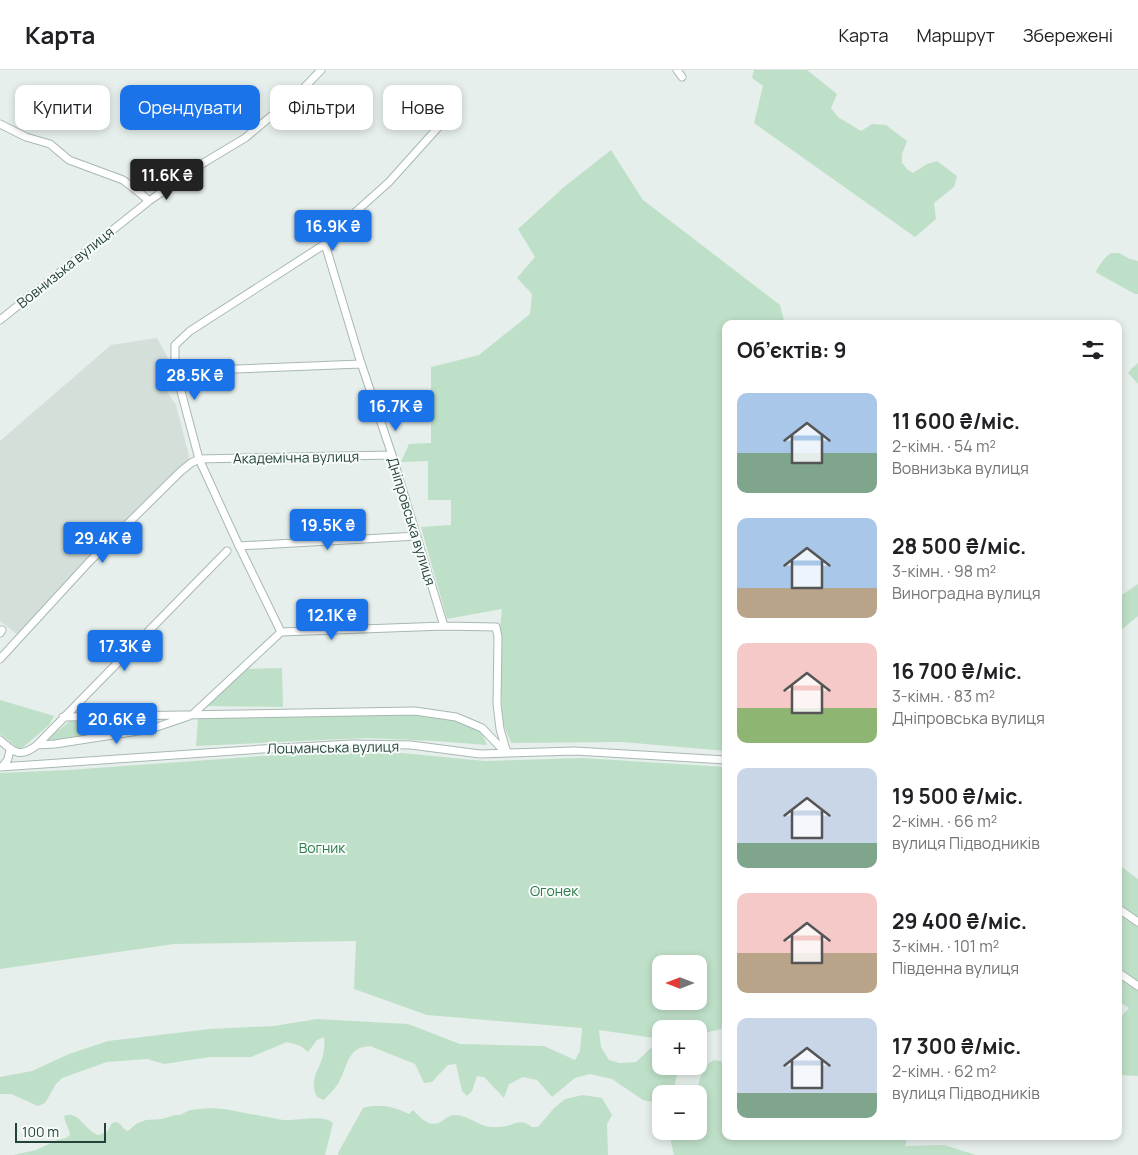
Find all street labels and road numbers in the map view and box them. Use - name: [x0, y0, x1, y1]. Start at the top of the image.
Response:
- street label: Вовнизька вулиця: [13, 222, 117, 312]
- street label: Академічна вулиця: [233, 446, 359, 468]
- street label: Дніпровська вулиця: [383, 454, 441, 588]
- street label: Лоцманська вулиця: [267, 736, 399, 758]

